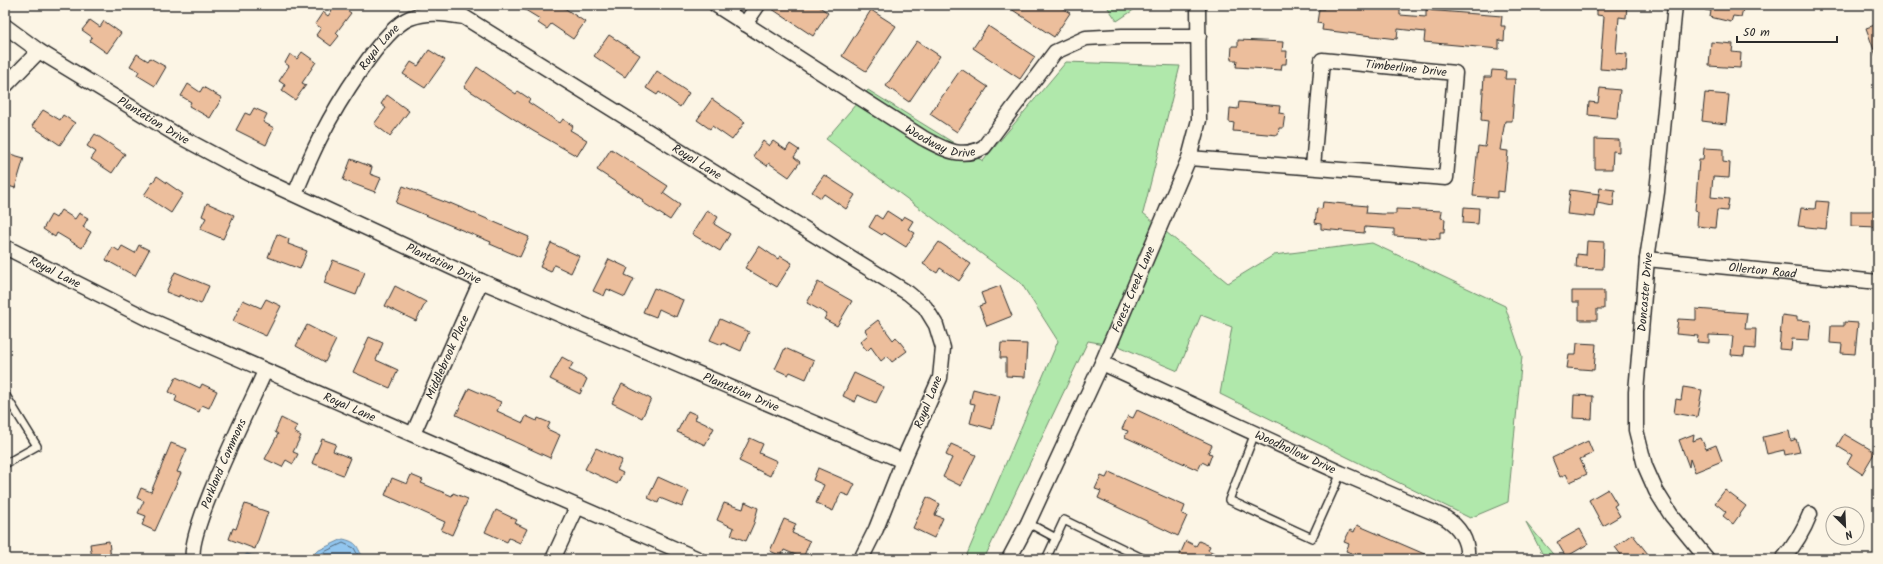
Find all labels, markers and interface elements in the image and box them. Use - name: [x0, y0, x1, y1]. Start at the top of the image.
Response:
- scale bar: [1737, 18, 1837, 44]
- street label: Royal Lane: [354, 19, 404, 74]
- text: 50 m: [1743, 23, 1770, 42]
- street label: Timberline Drive: [1364, 55, 1448, 82]
- street label: Plantation Drive: [113, 92, 193, 150]
- street label: Woodway Drive: [901, 120, 978, 163]
- street label: Royal Lane: [668, 140, 726, 185]
- street label: Plantation Drive: [403, 239, 485, 290]
- street label: Forest Creek Lane: [1107, 243, 1161, 336]
- street label: Doncaster Drive: [1633, 251, 1658, 332]
- street label: Royal Lane: [26, 252, 84, 294]
- street label: Ollerton Road: [1728, 258, 1798, 284]
- street label: Middlebrook Place: [421, 312, 475, 403]
- street label: Plantation Drive: [700, 368, 783, 417]
- street label: Royal Lane: [909, 372, 948, 431]
- street label: Royal Lane: [320, 388, 379, 427]
- street label: Parkland Commons: [196, 416, 252, 512]
- street label: Woodhollow Drive: [1252, 426, 1340, 480]
- north arrow: [1825, 506, 1865, 546]
- text: N: [1842, 525, 1855, 544]

